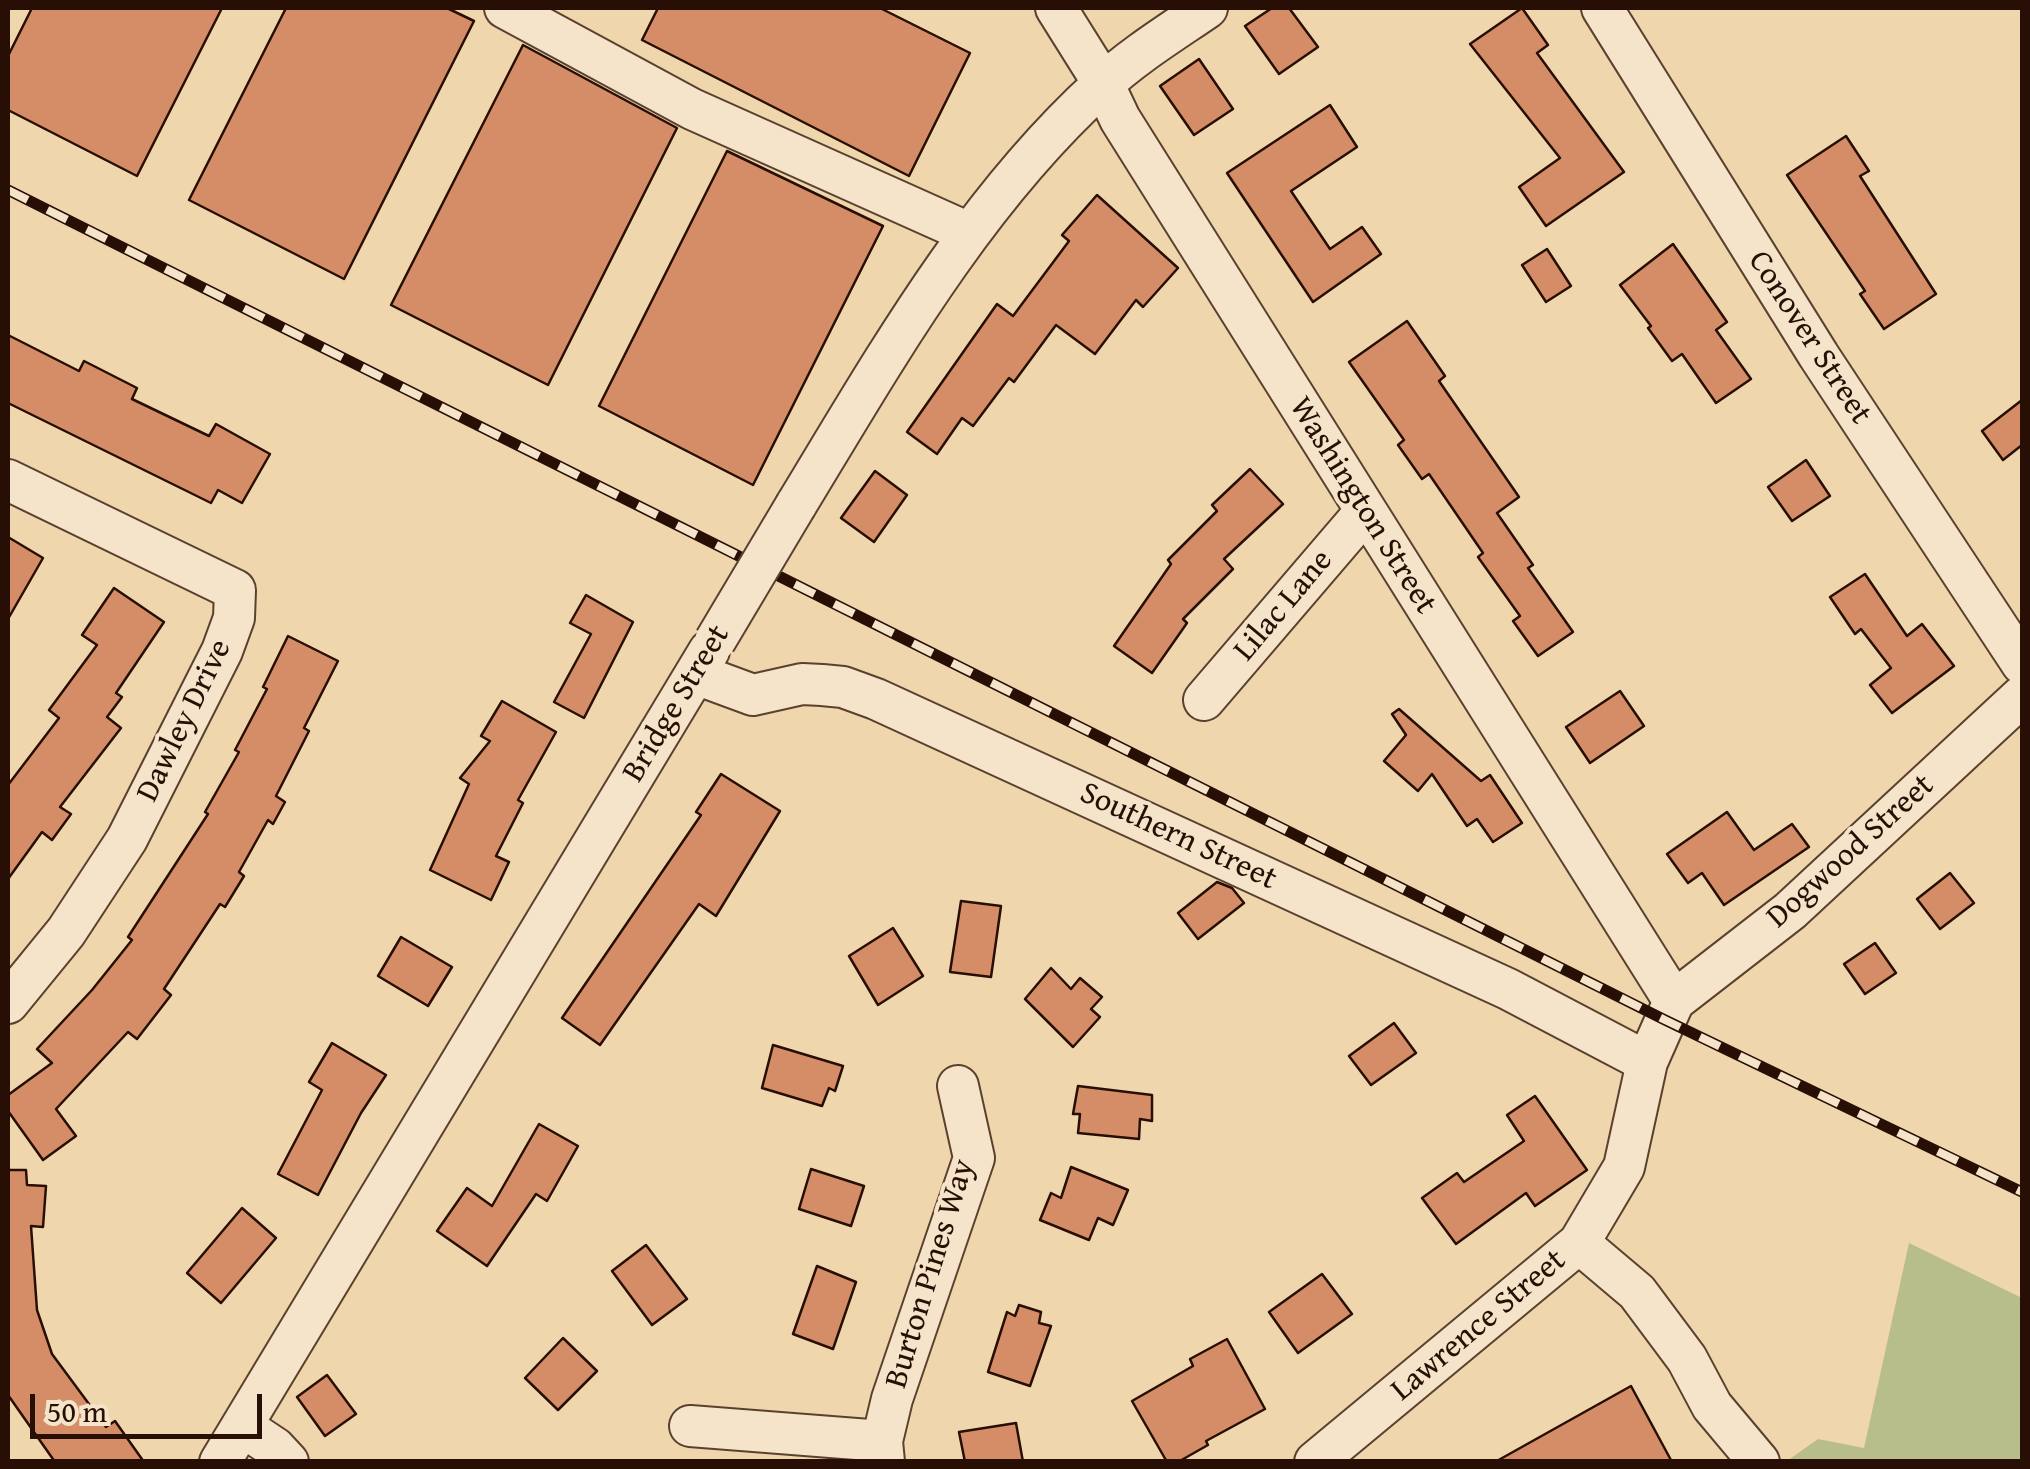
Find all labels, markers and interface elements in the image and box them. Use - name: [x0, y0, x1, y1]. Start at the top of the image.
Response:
- street label: Conover Street: [1739, 244, 1879, 432]
- street label: Washington Street: [1280, 391, 1444, 621]
- street label: Lilac Lane: [1226, 542, 1342, 670]
- street label: Bridge Street: [615, 619, 739, 789]
- street label: Dawley Drive: [129, 634, 241, 808]
- street label: Dogwood Street: [1760, 767, 1942, 937]
- street label: Southern Street: [1073, 775, 1283, 899]
- street label: Burton Pines Way: [878, 1155, 984, 1393]
- street label: Lawrence Street: [1384, 1242, 1574, 1410]
- scale bar: [35, 1374, 268, 1436]
- text: 50 m: [47, 1389, 107, 1433]

